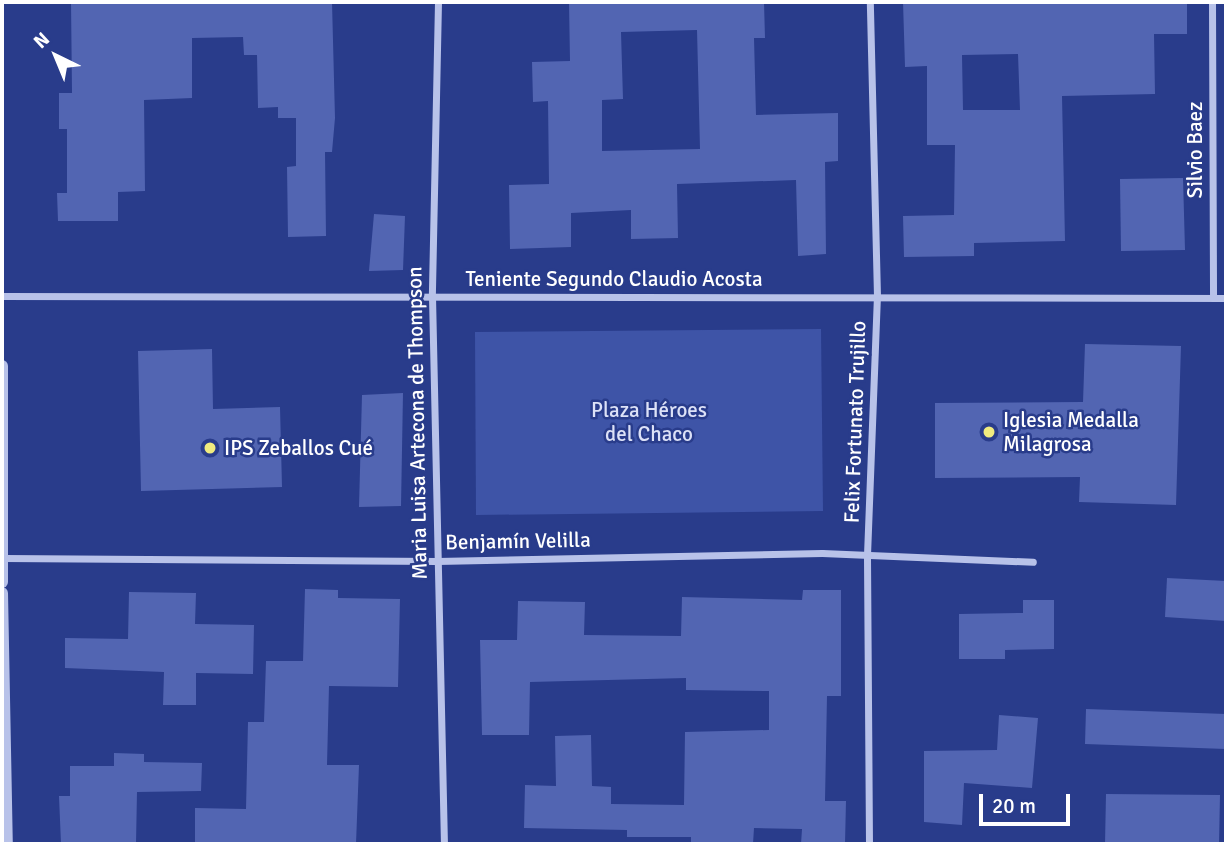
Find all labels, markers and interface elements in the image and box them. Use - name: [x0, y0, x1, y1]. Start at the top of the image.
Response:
- north arrow: [21, 21, 91, 91]
- text: N: [29, 27, 55, 54]
- street label: Silvio Baez: [1182, 102, 1208, 198]
- street label: Maria Luisa Artecona de Thompson: [402, 266, 432, 580]
- street label: Teniente Segundo Claudio Acosta: [465, 266, 763, 292]
- street label: Felix Fortunato Trujillo: [839, 320, 871, 524]
- park label: Plaza Héroes del Chaco: [591, 397, 707, 447]
- place label: Iglesia Medalla Milagrosa: [1003, 407, 1139, 457]
- marker: Iglesia Medalla Milagrosa: [981, 424, 997, 440]
- place label: IPS Zeballos Cué: [224, 435, 373, 461]
- marker: IPS Zeballos Cué: [202, 440, 218, 456]
- street label: Benjamín Velilla: [445, 527, 591, 555]
- scale bar: [983, 780, 1074, 824]
- text: 20 m: [992, 793, 1036, 819]

